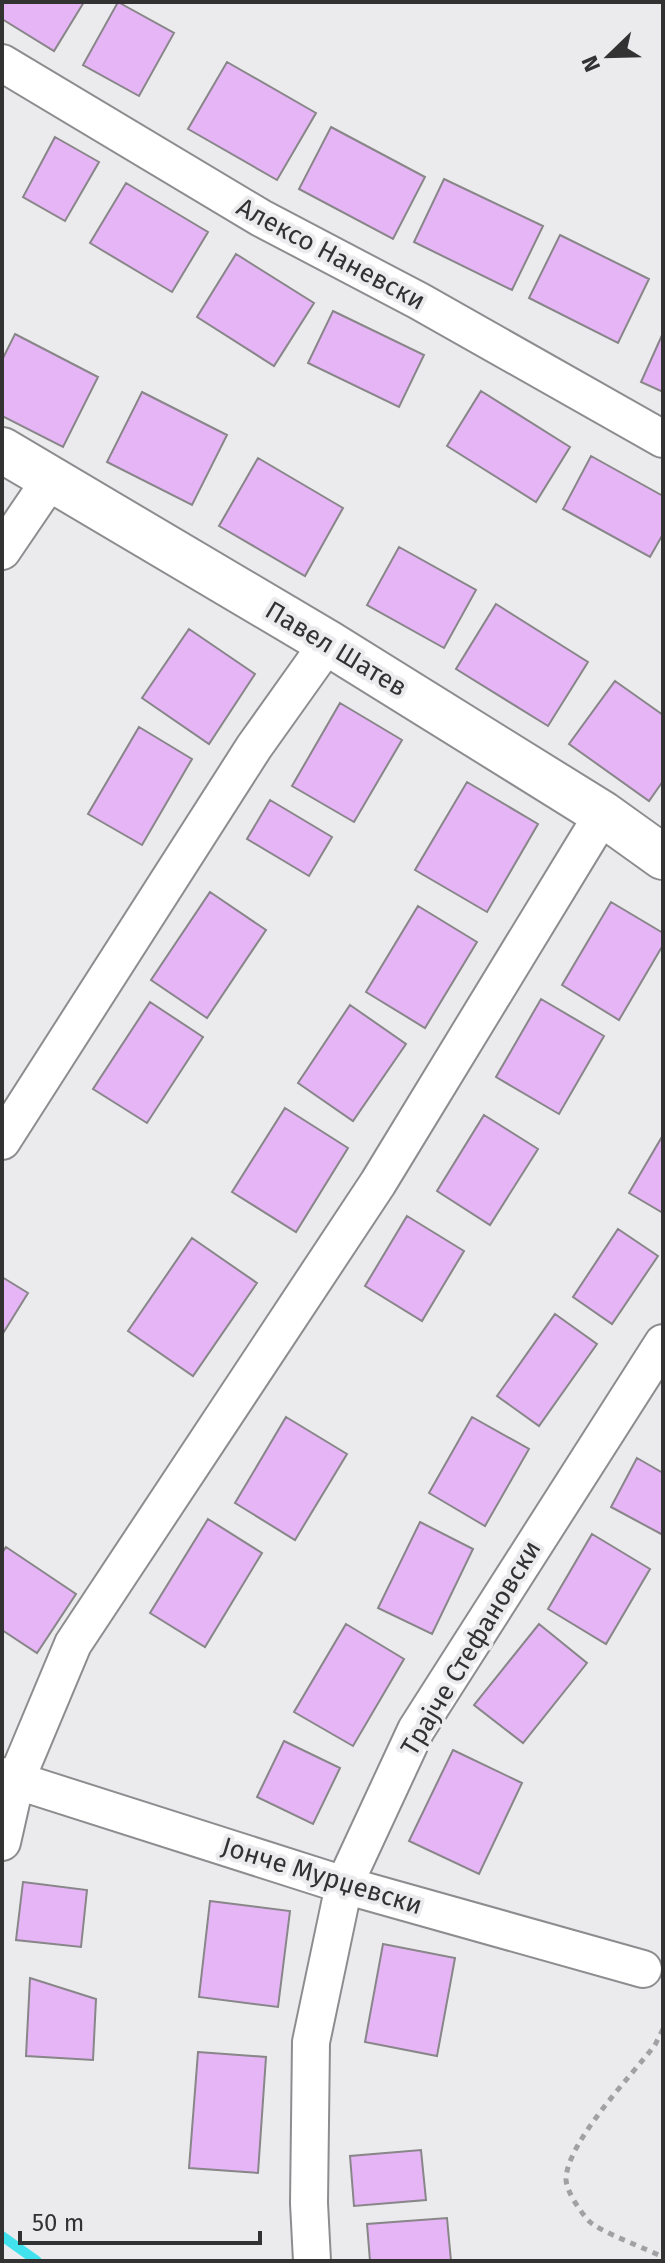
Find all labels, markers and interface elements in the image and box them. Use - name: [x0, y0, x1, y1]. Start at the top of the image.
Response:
- north arrow: [569, 16, 649, 96]
- text: N: [576, 52, 606, 76]
- street label: Алексо Наневски: [232, 191, 430, 317]
- street label: Павел Шатев: [260, 595, 412, 703]
- street label: Трајче Стефановски: [394, 1535, 548, 1761]
- street label: Јонче Мурџевски: [218, 1831, 426, 1921]
- scale bar: [20, 2195, 260, 2245]
- text: 50 m: [32, 2209, 84, 2237]

